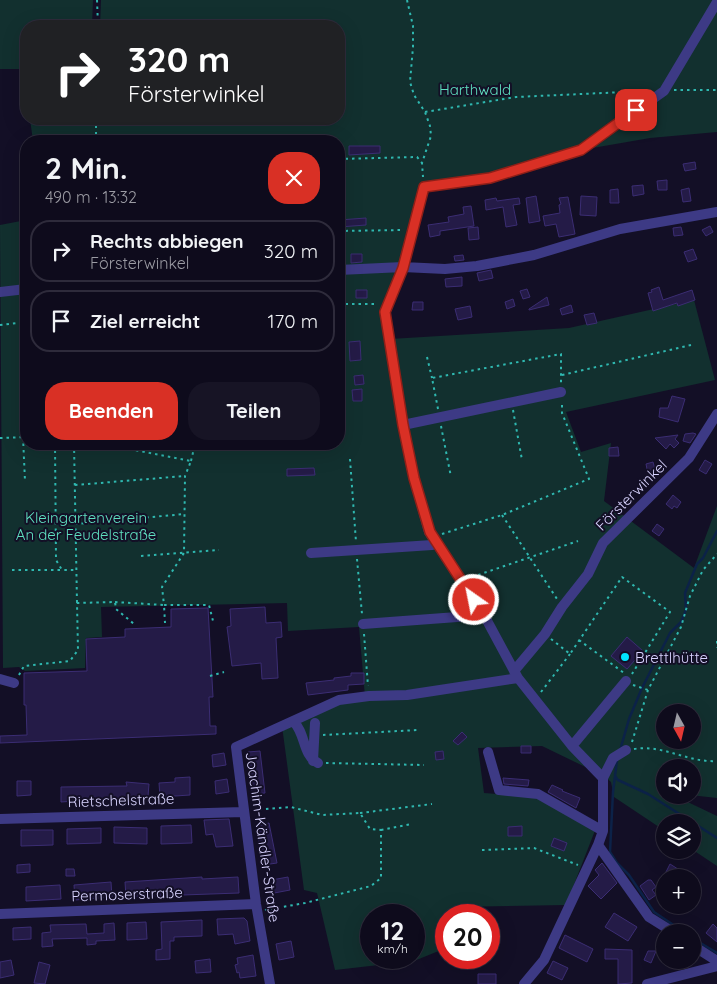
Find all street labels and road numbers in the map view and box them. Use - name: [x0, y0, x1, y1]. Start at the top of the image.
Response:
- street label: Försterwinkel: [591, 455, 671, 535]
- street label: Joachim-Kändler-Straße: [242, 751, 284, 923]
- street label: Rietschelstraße: [67, 789, 175, 811]
- street label: Permoserstraße: [71, 883, 183, 905]

